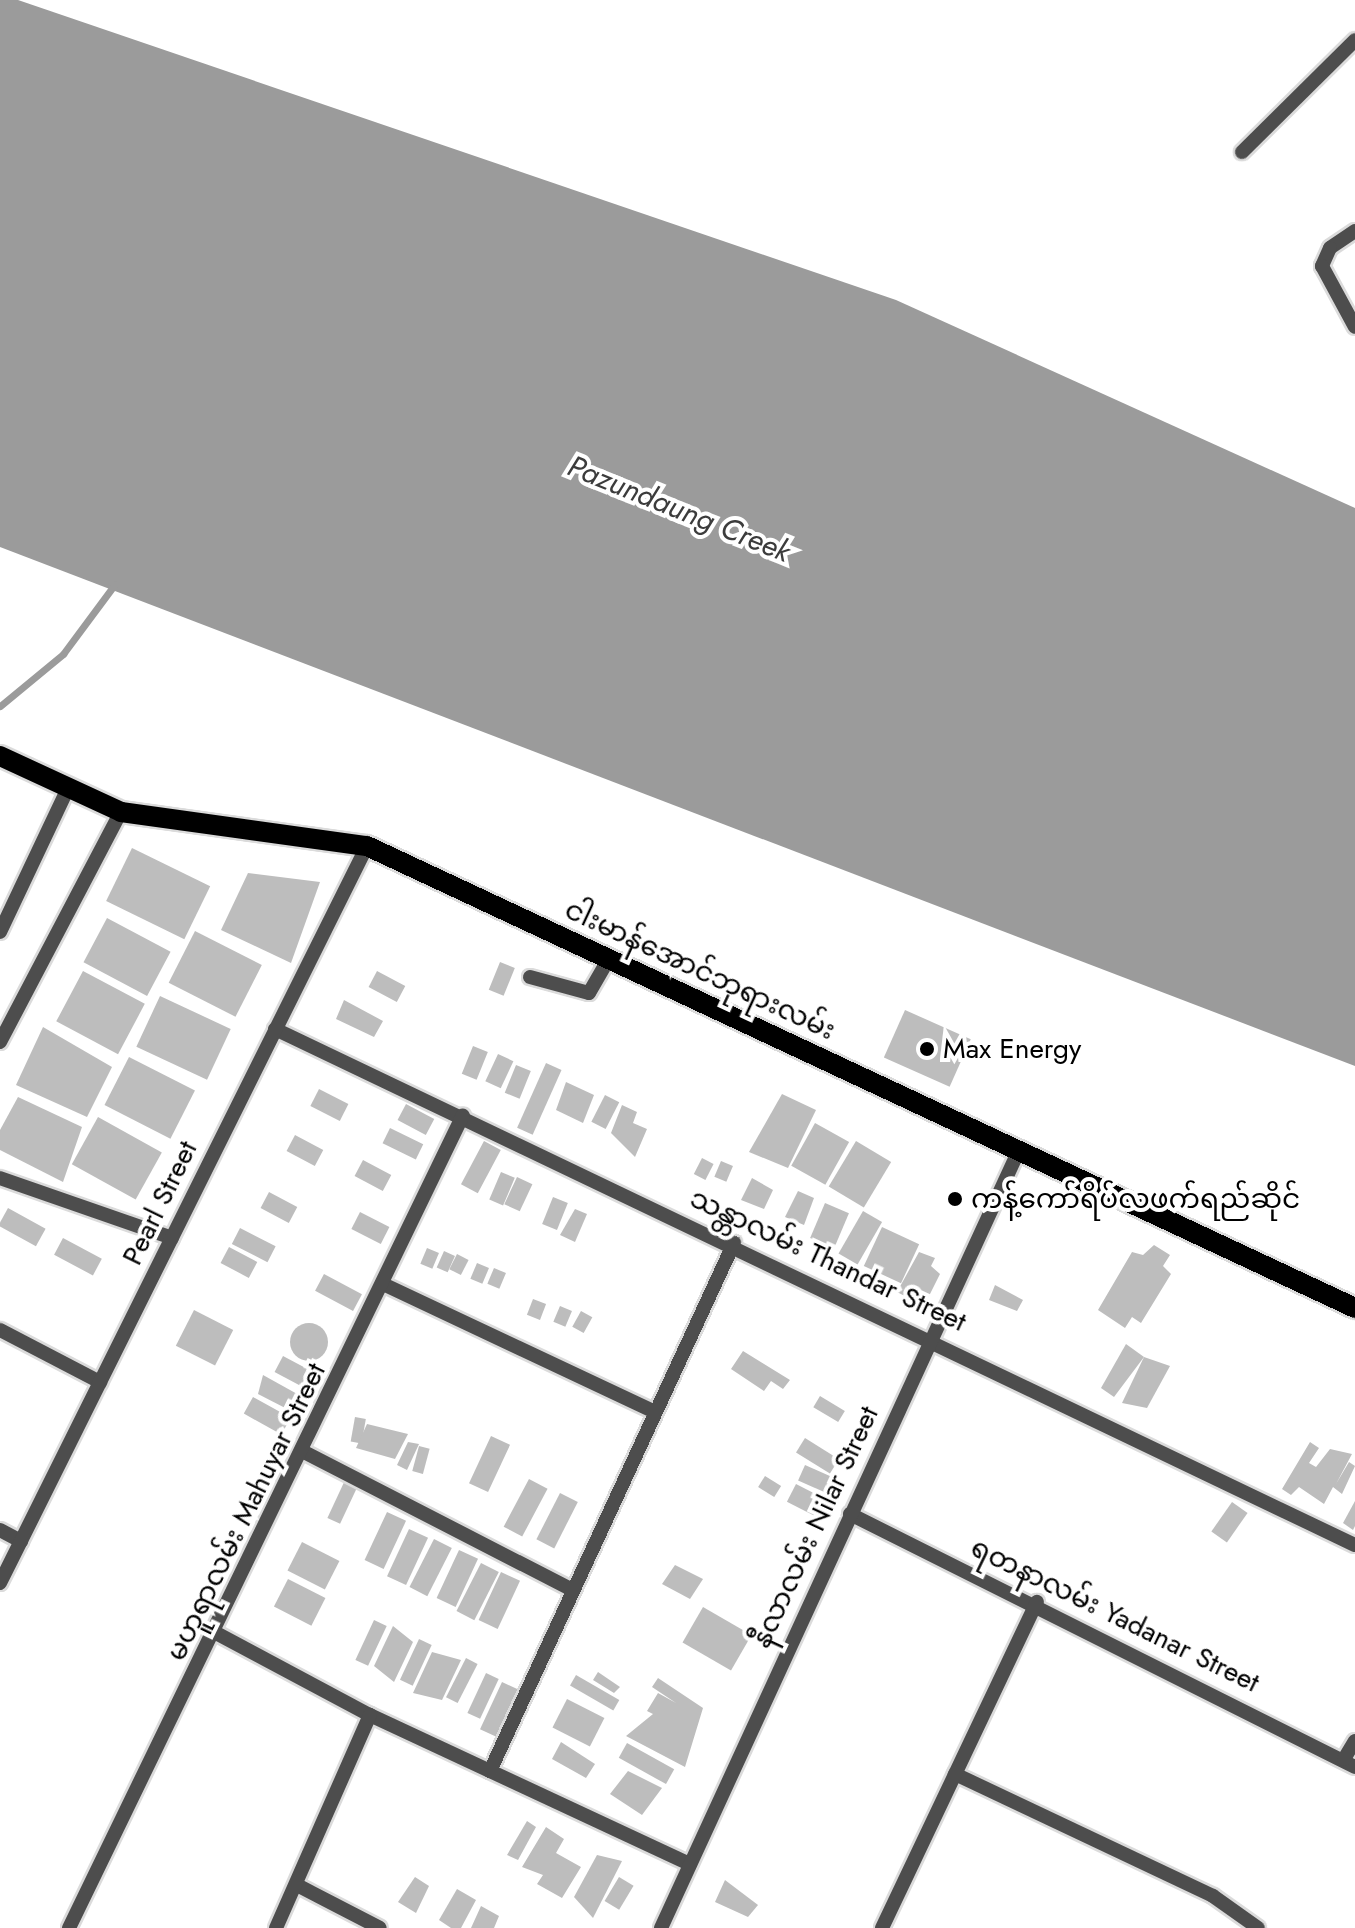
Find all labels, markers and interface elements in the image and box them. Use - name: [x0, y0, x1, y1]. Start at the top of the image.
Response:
- water label: Pazundaung Creek: [562, 448, 796, 570]
- street label: ငါးမာန်အောင်ဘုရားလမ်း: [559, 893, 841, 1047]
- place label: Max Energy: [943, 1032, 1081, 1066]
- marker: Max Energy: [918, 1040, 936, 1058]
- street label: Pearl Street: [116, 1136, 204, 1270]
- street label: သန္တာလမ်း Thandar Street: [685, 1181, 971, 1339]
- place label: ကန့်ကော်ရိပ်လဖက်ရည်ဆိုင်: [971, 1182, 1300, 1216]
- marker: ကန့်ကော်ရိပ်လဖက်ရည်ဆိုင်: [946, 1190, 964, 1208]
- street label: မဟူရာလမ်း Mahuyar Street: [159, 1358, 333, 1666]
- street label: နီလာလမ်း Nilar Street: [744, 1401, 886, 1653]
- street label: ရတနာလမ်း Yadanar Street: [965, 1530, 1265, 1700]

